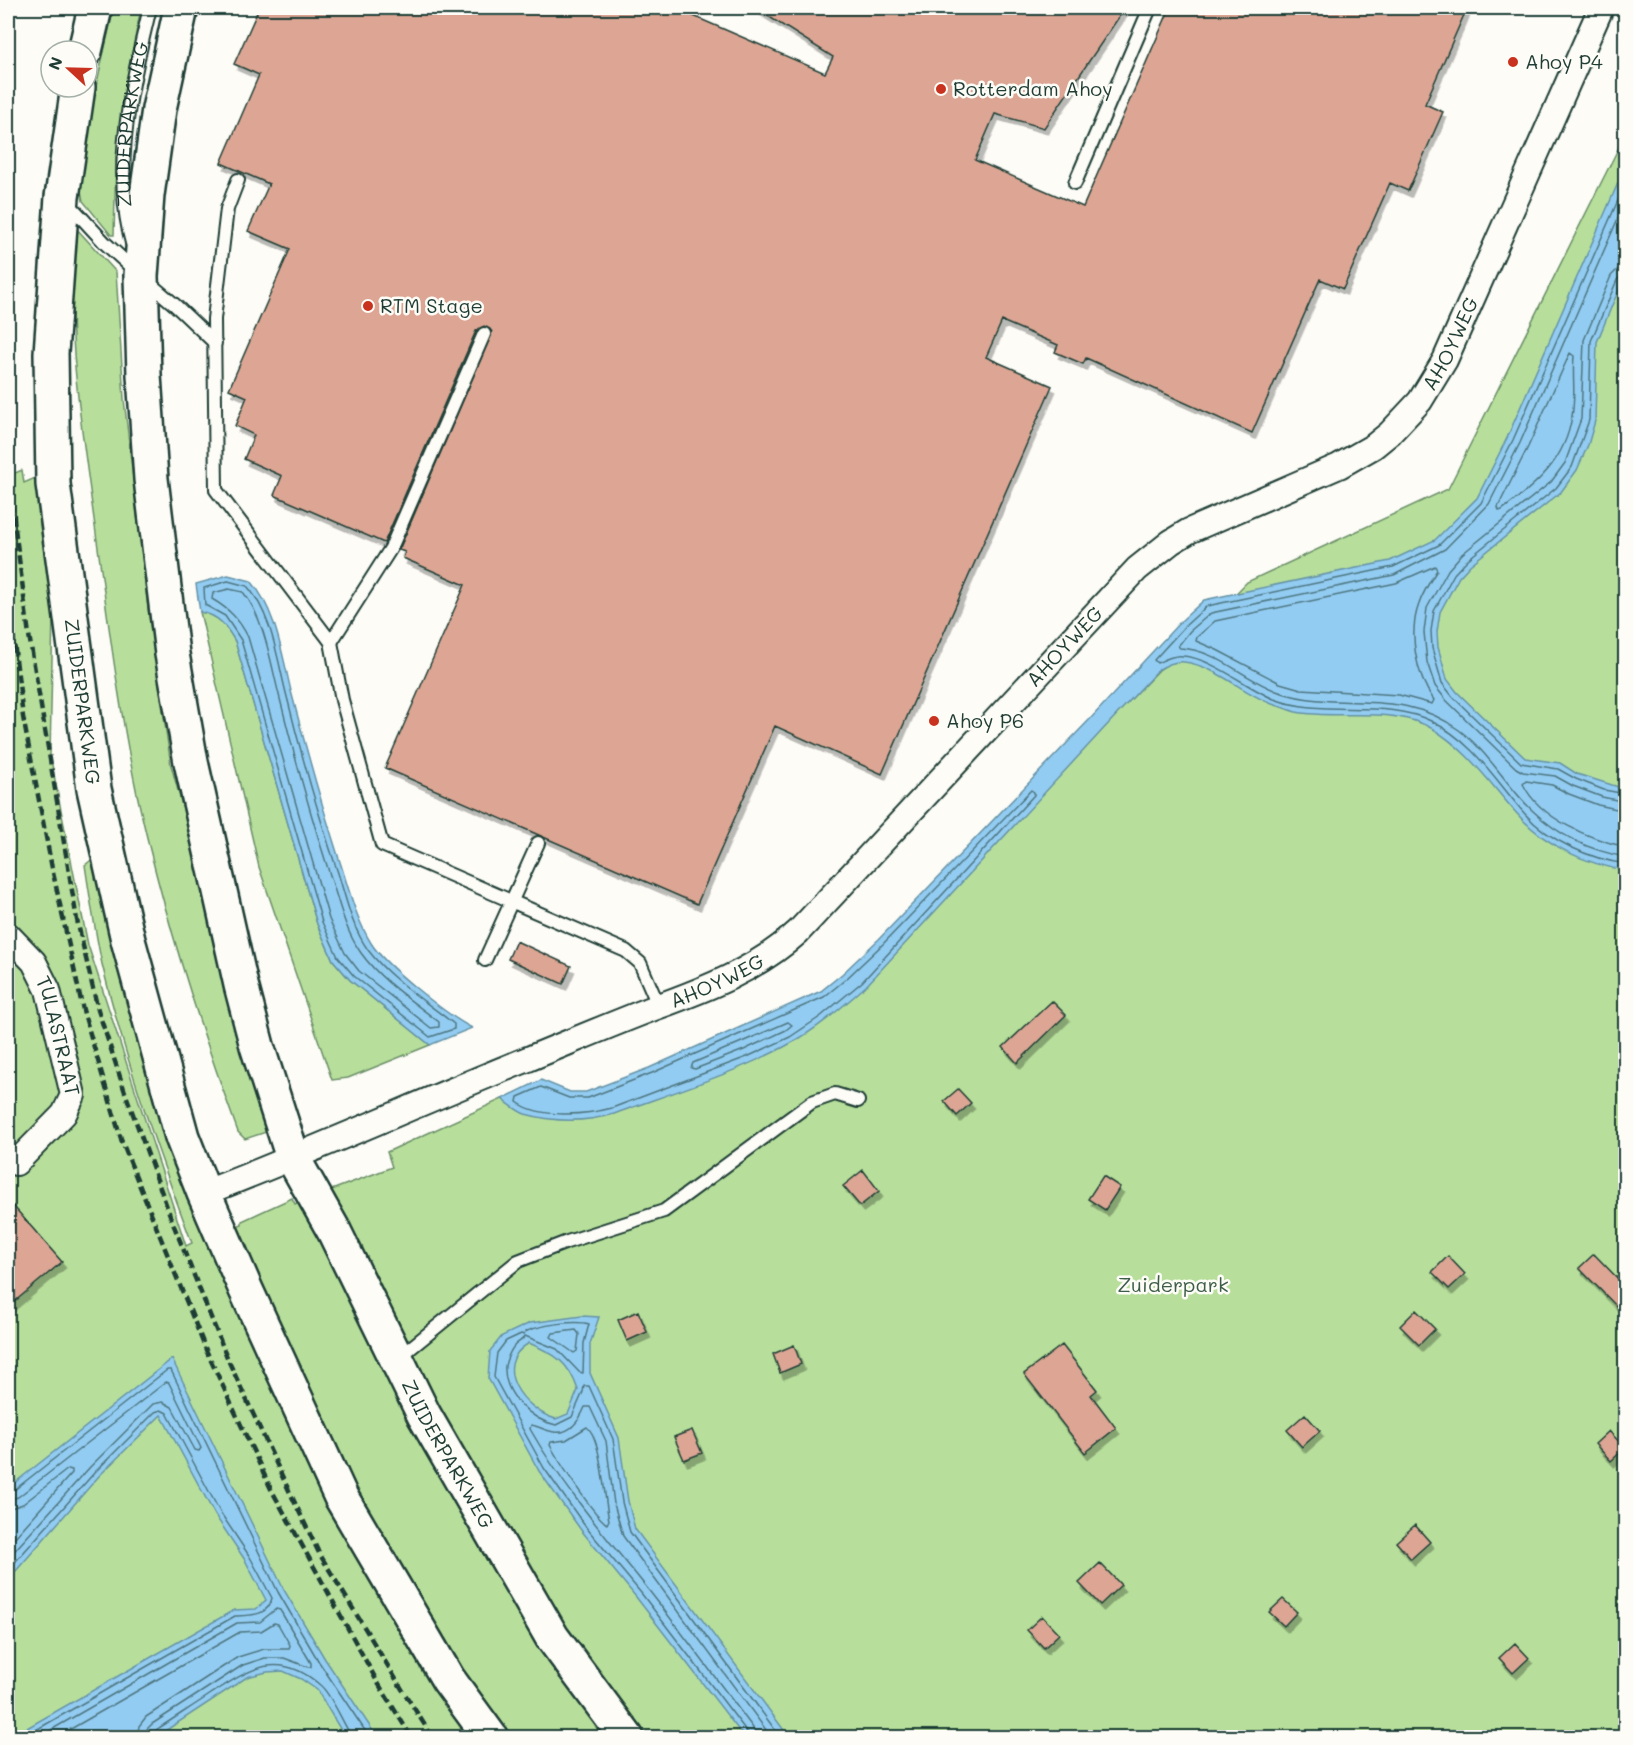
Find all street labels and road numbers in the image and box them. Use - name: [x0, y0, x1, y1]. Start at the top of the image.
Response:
- street label: ZUIDERPARKWEG: [109, 39, 154, 208]
- street label: AHOYWEG: [1416, 292, 1483, 395]
- street label: AHOYWEG: [1020, 600, 1108, 692]
- street label: ZUIDERPARKWEG: [59, 617, 107, 786]
- street label: AHOYWEG: [666, 947, 768, 1013]
- street label: TULASTRAAT: [31, 971, 87, 1098]
- street label: ZUIDERPARKWEG: [397, 1375, 501, 1533]

